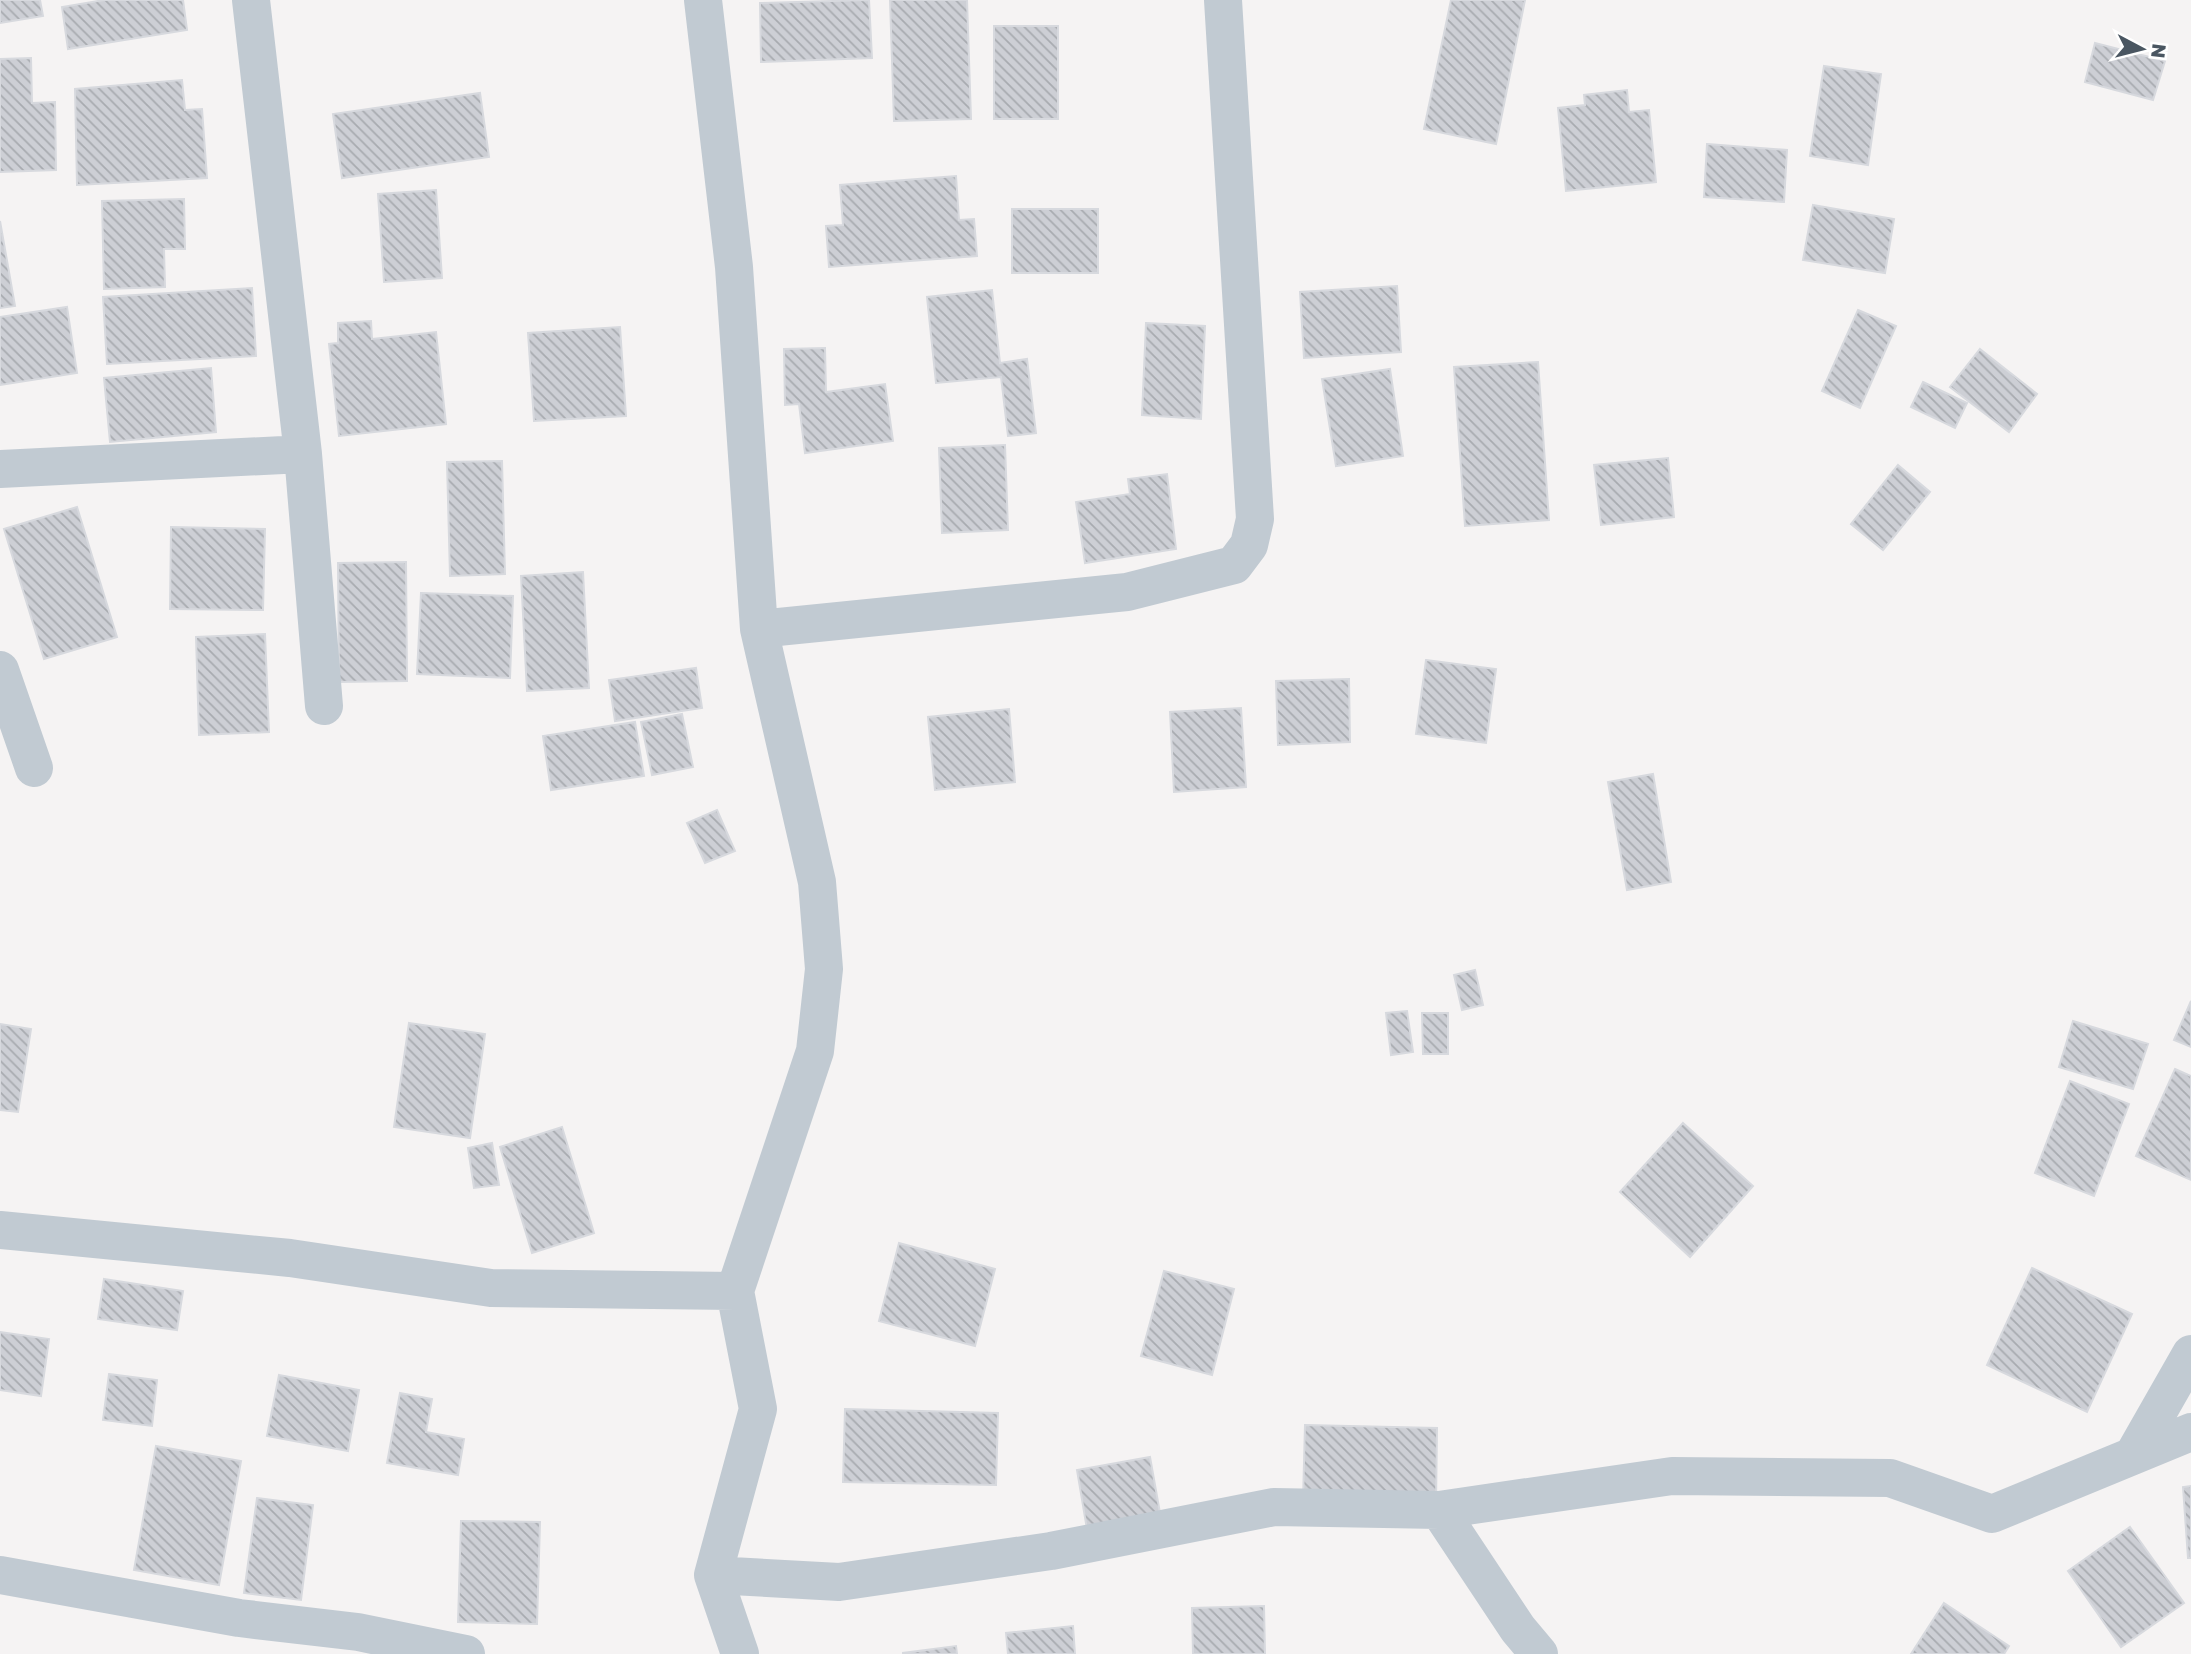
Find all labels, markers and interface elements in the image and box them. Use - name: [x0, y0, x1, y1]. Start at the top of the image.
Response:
- north arrow: [2107, 14, 2177, 84]
- text: N: [2147, 43, 2172, 60]

